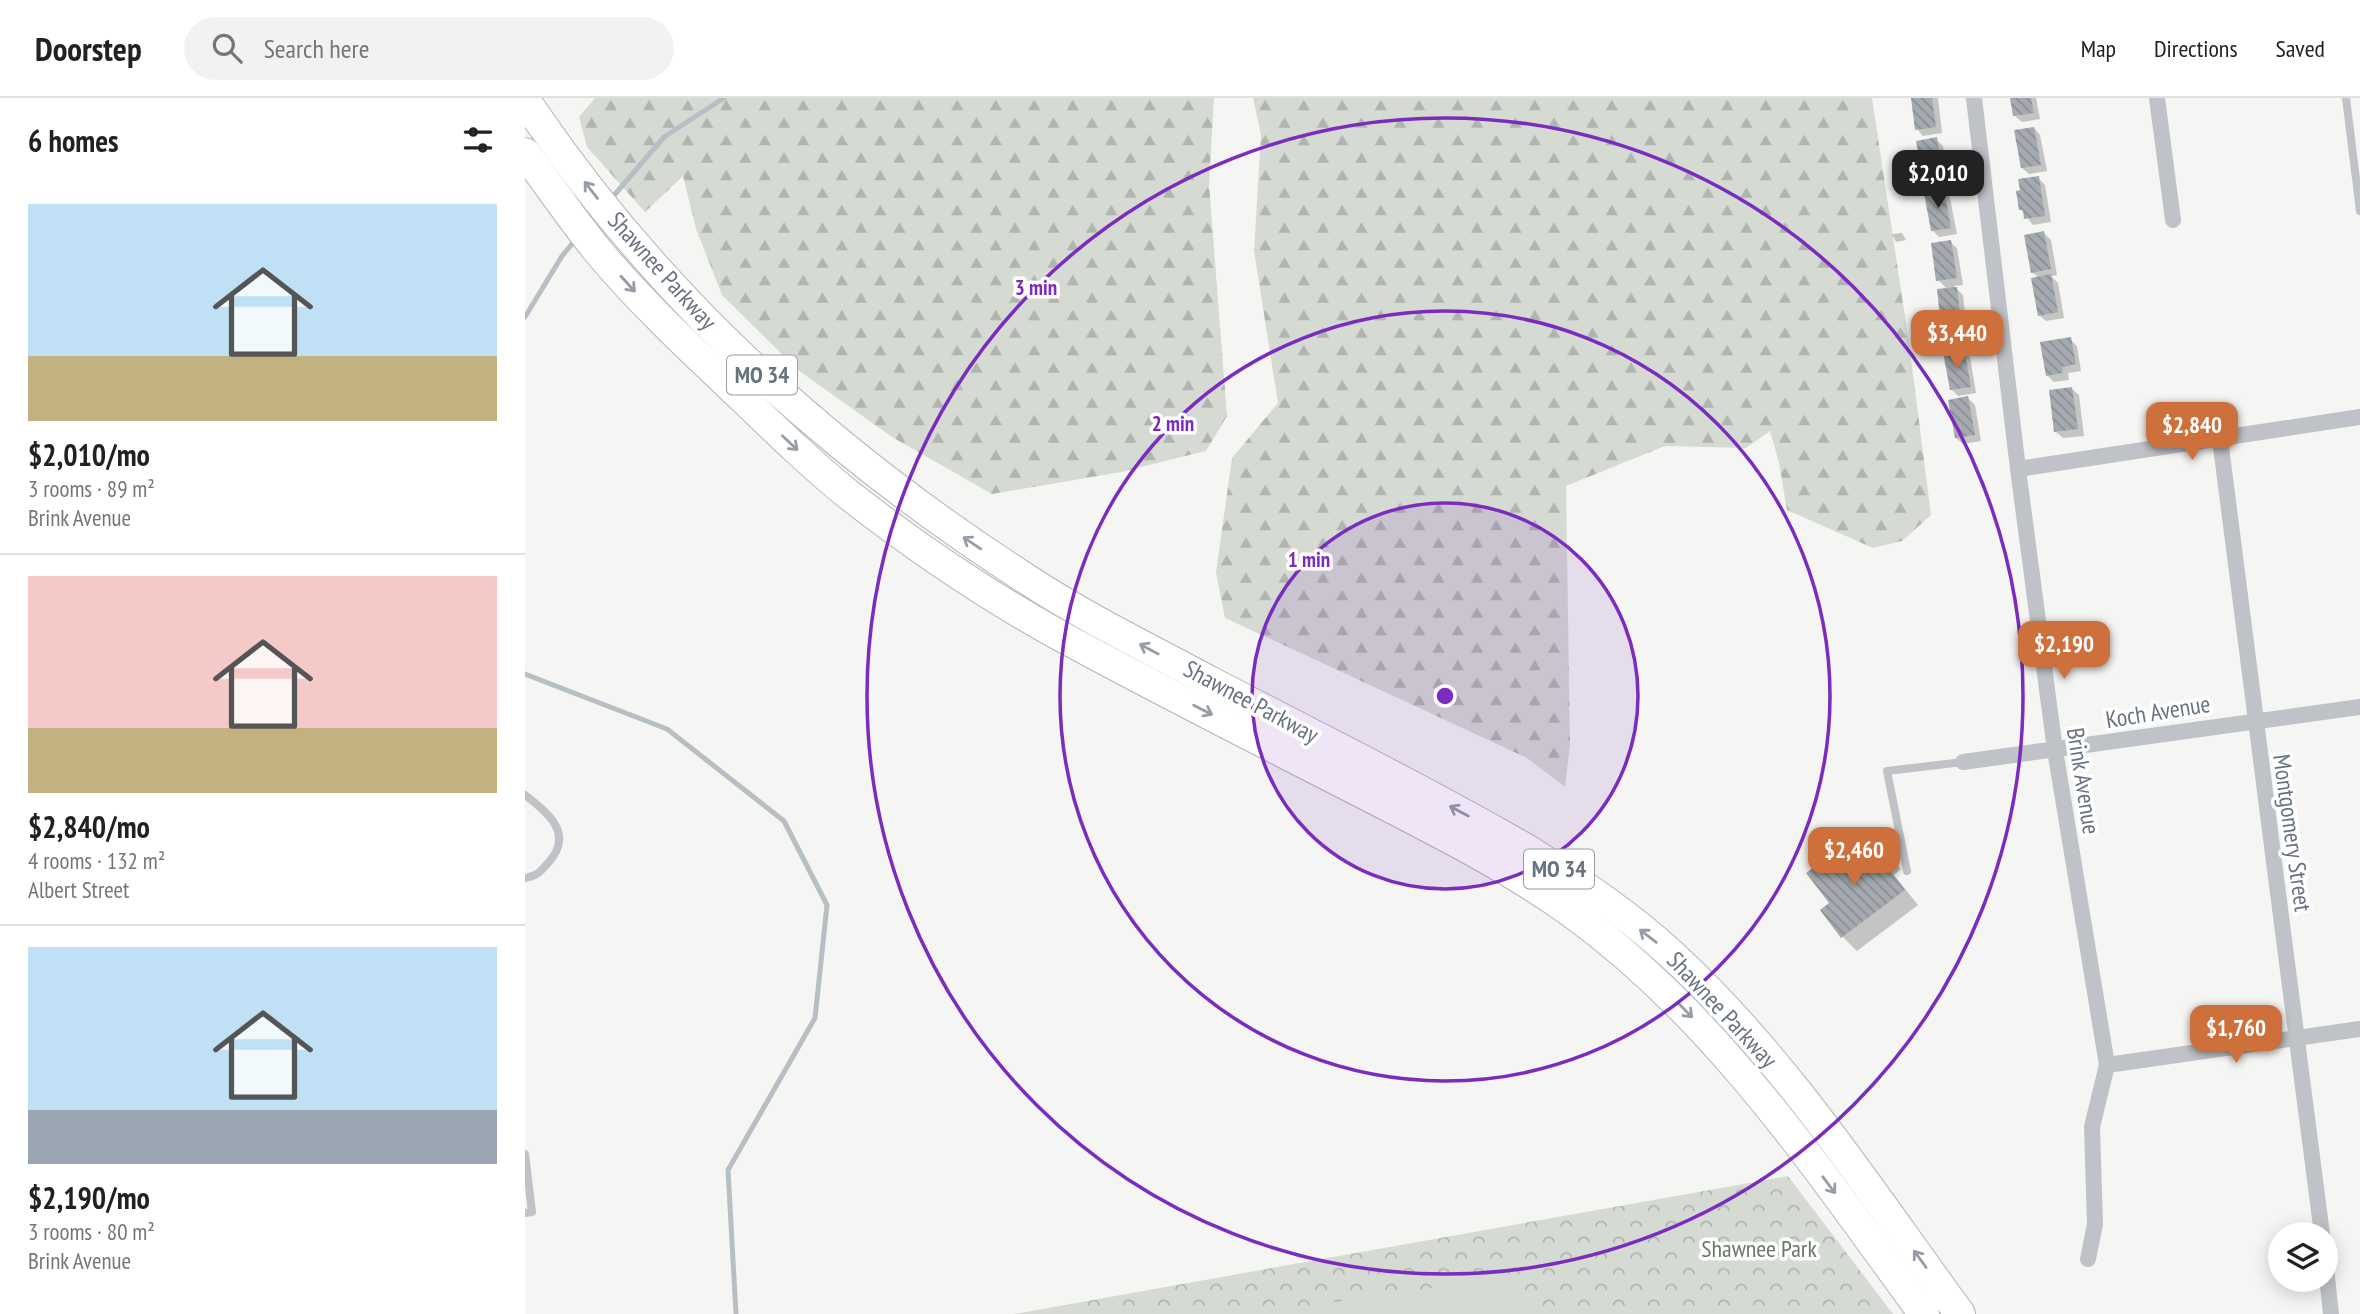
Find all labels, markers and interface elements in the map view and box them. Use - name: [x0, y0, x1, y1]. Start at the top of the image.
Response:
- search box: [184, 17, 674, 80]
- text: Doorstep: [35, 27, 142, 70]
- icon: search: [208, 29, 246, 67]
- text: Search here: [264, 32, 369, 65]
- text: Map: [2081, 33, 2116, 64]
- text: Directions: [2154, 33, 2238, 64]
- text: Saved: [2276, 33, 2325, 64]
- text: 6 homes: [28, 121, 119, 160]
- icon: filters: [459, 121, 497, 159]
- pin: $2,010: [1881, 150, 1995, 210]
- text: $2,010: [1908, 158, 1968, 187]
- one-way arrow: [583, 182, 598, 200]
- street label: Shawnee Parkway: [601, 205, 724, 336]
- icon: home: [200, 249, 326, 375]
- text: 3 min: [1015, 274, 1057, 301]
- one-way arrow: [620, 275, 636, 293]
- pin: $3,440: [1900, 310, 2014, 370]
- text: $3,440: [1927, 318, 1987, 347]
- road number: MO 34: [727, 356, 797, 394]
- pin: $2,840: [2135, 402, 2249, 462]
- text: 2 min: [1152, 410, 1194, 437]
- text: $2,840: [2162, 410, 2222, 439]
- text: $2,010/mo: [28, 435, 150, 474]
- one-way arrow: [781, 435, 798, 452]
- text: 3 rooms · 89 m²: [28, 474, 155, 503]
- text: Brink Avenue: [28, 503, 131, 532]
- one-way arrow: [963, 535, 982, 550]
- text: 1 min: [1288, 546, 1330, 573]
- icon: home: [200, 621, 326, 747]
- pin: $2,190: [2007, 622, 2121, 681]
- text: $2,190: [2034, 629, 2094, 658]
- one-way arrow: [1139, 642, 1159, 656]
- street label: Shawnee Parkway: [1178, 653, 1324, 750]
- centre of rings: [1433, 684, 1457, 708]
- street label: Koch Avenue: [2103, 688, 2212, 735]
- one-way arrow: [1192, 704, 1213, 717]
- street label: Brink Avenue: [2060, 725, 2107, 836]
- street label: Montgomery Street: [2266, 752, 2319, 914]
- one-way arrow: [1449, 804, 1470, 817]
- text: $2,840/mo: [28, 807, 150, 846]
- pin: $2,460: [1797, 828, 1911, 887]
- text: $2,460: [1824, 835, 1884, 864]
- text: 4 rooms · 132 m²: [28, 846, 165, 875]
- road number: MO 34: [1524, 849, 1594, 888]
- text: Albert Street: [28, 875, 129, 904]
- one-way arrow: [1640, 928, 1658, 943]
- street label: Shawnee Parkway: [1660, 945, 1784, 1074]
- icon: home: [200, 992, 326, 1118]
- one-way arrow: [1677, 1001, 1694, 1018]
- pin: $1,760: [2179, 1006, 2293, 1065]
- text: $1,760: [2206, 1013, 2266, 1042]
- one-way arrow: [1822, 1175, 1837, 1194]
- text: $2,190/mo: [28, 1178, 150, 1217]
- text: 3 rooms · 80 m²: [28, 1217, 155, 1246]
- map controls: [2268, 1222, 2338, 1292]
- button: layers: [2268, 1222, 2338, 1292]
- park label: Shawnee Park: [1701, 1233, 1817, 1264]
- text: Brink Avenue: [28, 1246, 131, 1275]
- one-way arrow: [1913, 1250, 1927, 1269]

